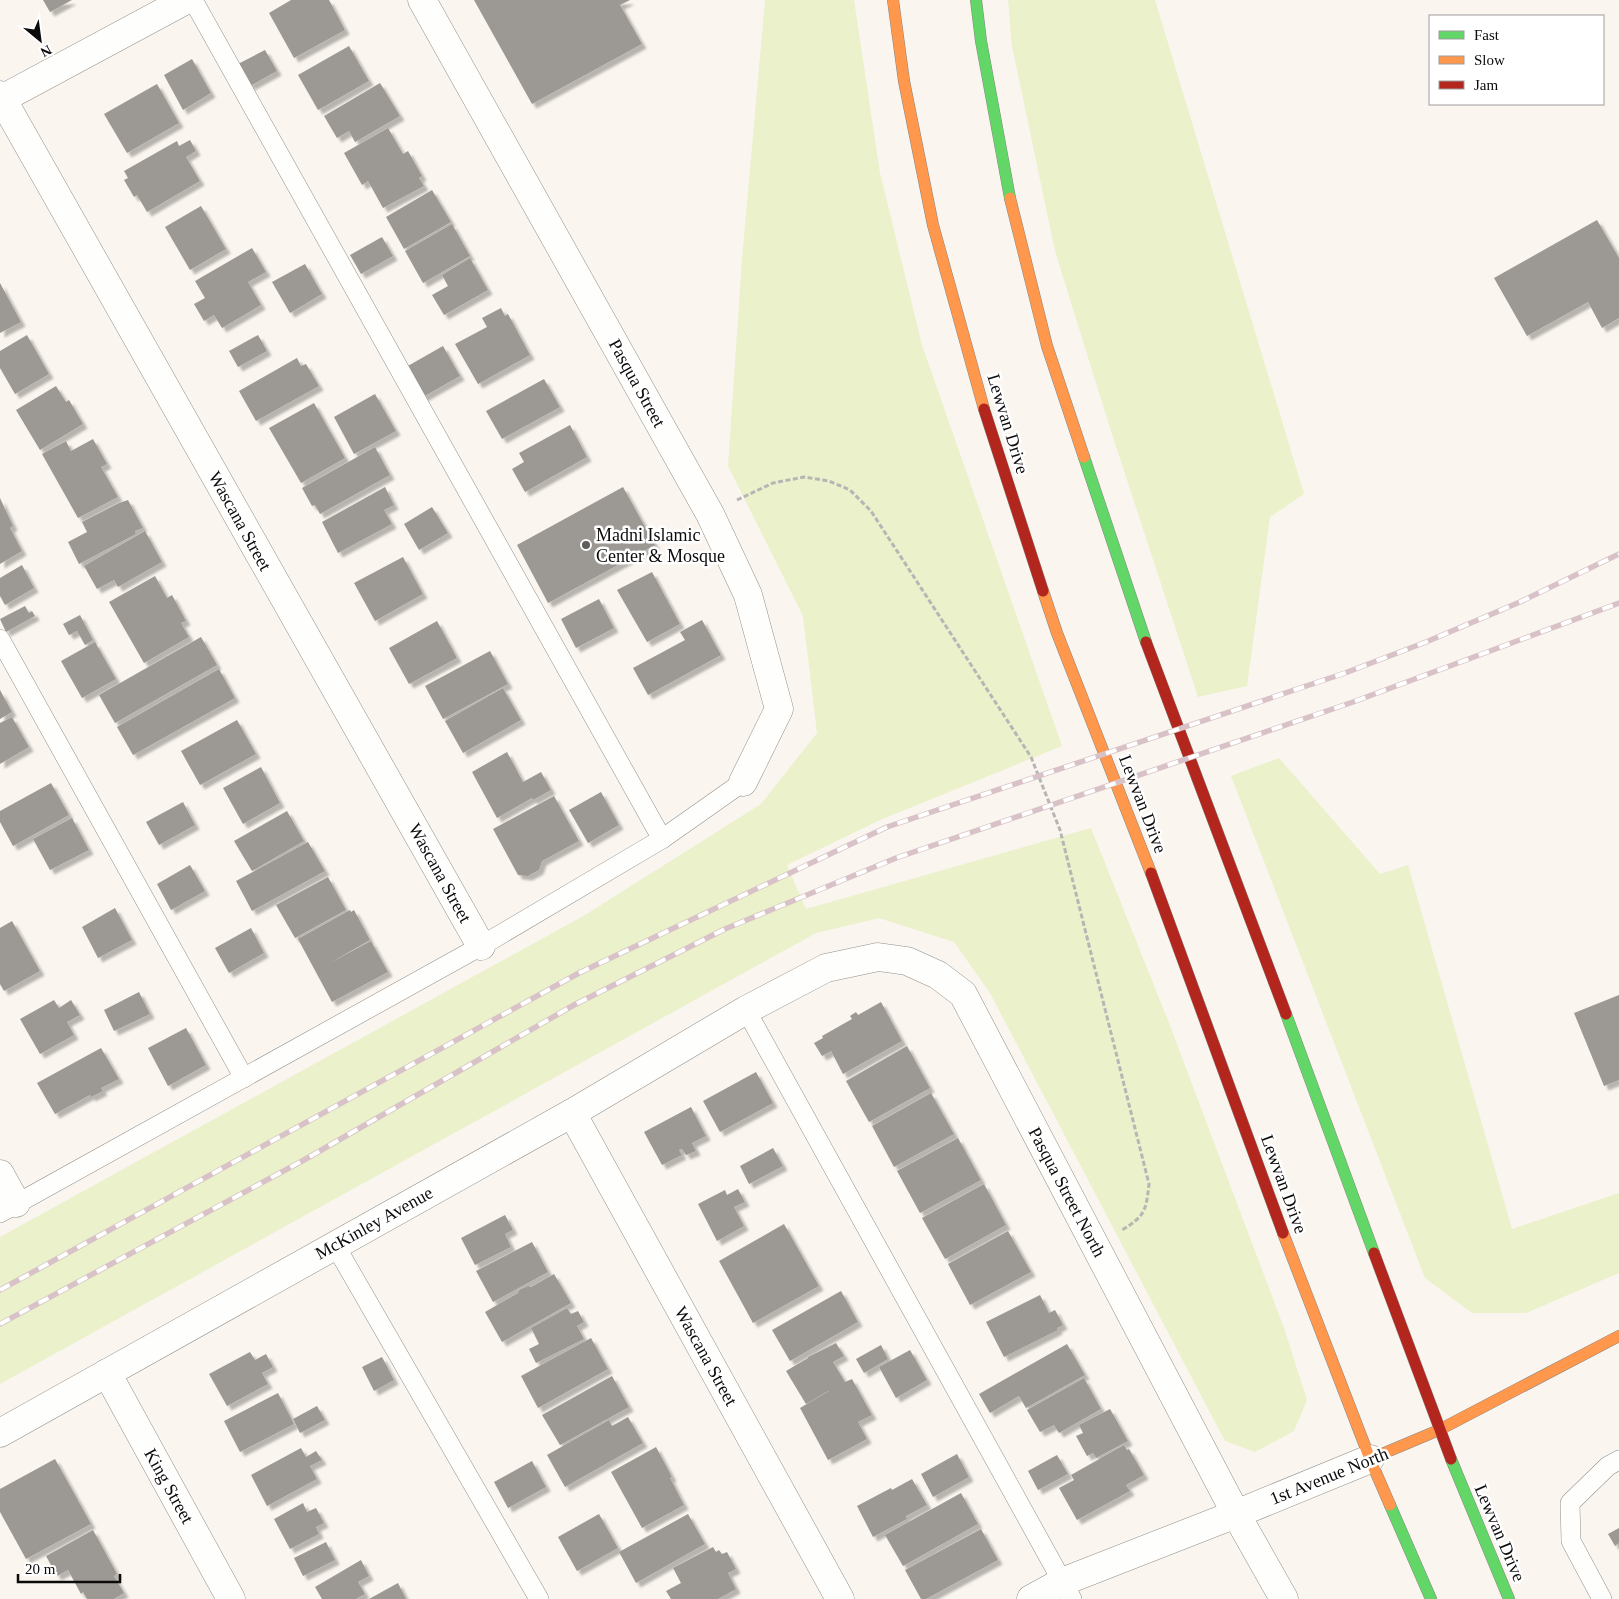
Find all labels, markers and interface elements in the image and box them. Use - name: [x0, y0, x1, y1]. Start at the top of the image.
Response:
- north arrow: [15, 15, 65, 65]
- legend: [1429, 15, 1604, 105]
- text: Fast: [1474, 27, 1500, 43]
- text: N: [38, 42, 54, 60]
- text: Slow: [1474, 52, 1505, 68]
- text: Jam: [1474, 77, 1498, 93]
- street label: Pasqua Street: [605, 336, 669, 430]
- street label: Lewvan Drive: [983, 372, 1033, 476]
- street label: Wascana Street: [205, 468, 275, 574]
- place label: Madni Islamic Center & Mosque: [596, 525, 725, 566]
- marker: Madni Islamic Center & Mosque: [580, 539, 592, 551]
- street label: Lewvan Drive: [1115, 752, 1171, 856]
- street label: Wascana Street: [405, 820, 475, 926]
- street label: Pasqua Street North: [1024, 1124, 1110, 1260]
- street label: Lewvan Drive: [1257, 1132, 1311, 1236]
- street label: McKinley Avenue: [312, 1182, 436, 1264]
- street label: Wascana Street: [671, 1303, 741, 1409]
- street label: 1st Avenue North: [1267, 1443, 1391, 1509]
- street label: King Street: [140, 1445, 198, 1527]
- street label: Lewvan Drive: [1471, 1481, 1529, 1585]
- scale bar: [18, 1552, 120, 1584]
- text: 20 m: [25, 1561, 56, 1577]

